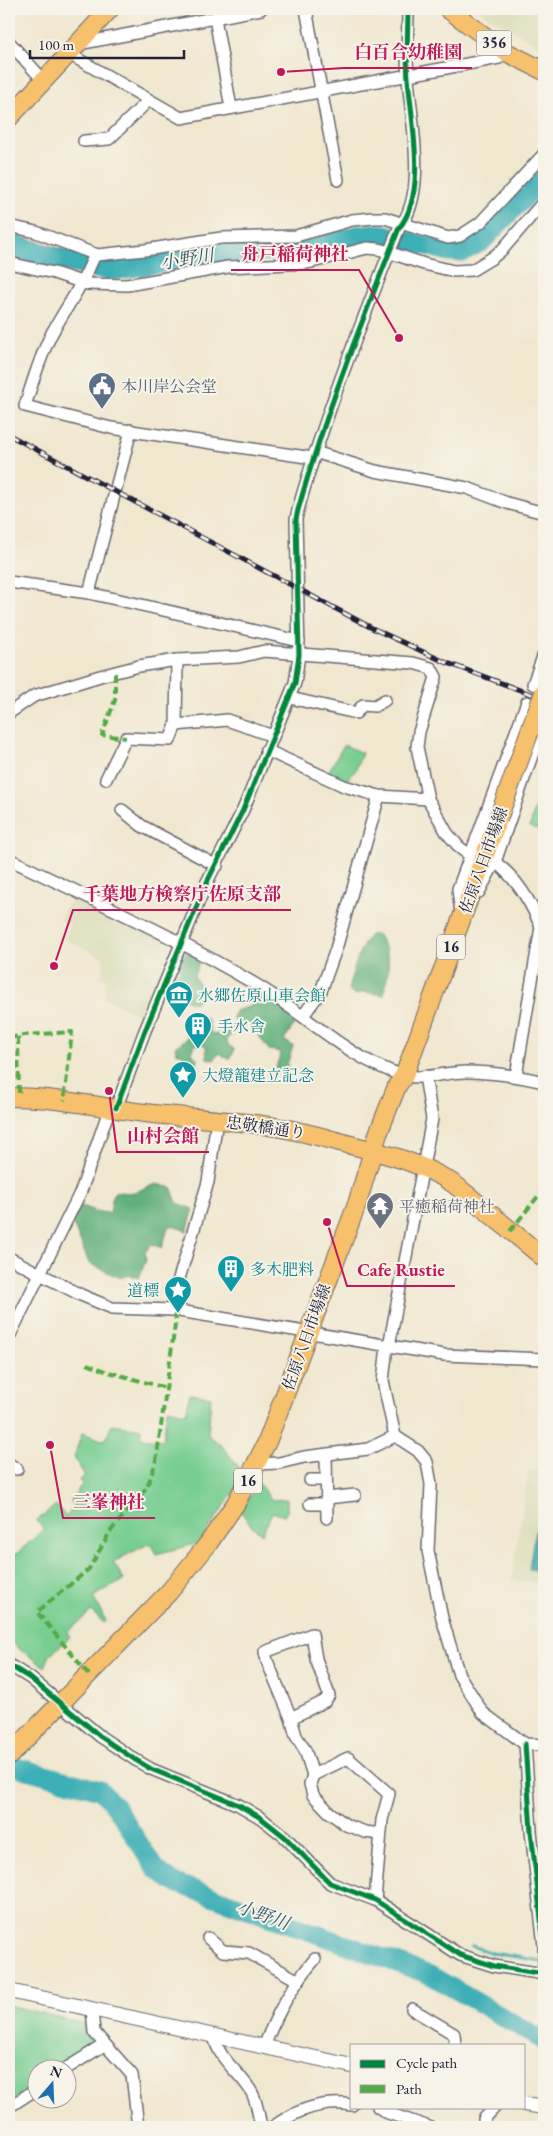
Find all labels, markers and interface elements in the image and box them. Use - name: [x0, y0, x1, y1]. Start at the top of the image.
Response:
- scale bar: [30, 28, 184, 60]
- road number: 356: [476, 30, 512, 56]
- text: 100 m: [38, 35, 75, 54]
- callout: 白百合幼稚園: [344, 35, 472, 68]
- text: 白百合幼稚園: [354, 40, 462, 63]
- callout: 舟戸稲荷神社: [231, 237, 359, 270]
- text: 舟戸稲荷神社: [241, 242, 349, 265]
- water label: 小野川: [158, 243, 217, 274]
- public building icon: 本川岸公会堂: [87, 371, 117, 410]
- place label: 本川岸公会堂: [121, 376, 217, 397]
- street label: 佐原八日市場線: [454, 804, 512, 916]
- callout: 千葉地方検察庁佐原支部: [73, 877, 291, 910]
- text: 千葉地方検察庁佐原支部: [83, 882, 281, 905]
- road number: 16: [437, 934, 465, 960]
- museum icon: 水郷佐原山車会館: [164, 980, 194, 1019]
- place label: 水郷佐原山車会館: [198, 985, 326, 1006]
- building icon: 手水舎: [183, 1011, 213, 1050]
- place label: 手水舎: [217, 1016, 265, 1037]
- place icon: 大燈籠建立記念: [168, 1060, 198, 1099]
- place label: 大燈籠建立記念: [202, 1065, 314, 1086]
- street label: 忠敬橋通り: [225, 1112, 307, 1143]
- callout: 山村会館: [117, 1119, 209, 1152]
- text: 山村会館: [127, 1124, 199, 1147]
- temple icon: 平癒稲荷神社: [365, 1191, 395, 1230]
- place label: 平癒稲荷神社: [399, 1196, 495, 1217]
- callout: Cafe Rustie: [347, 1253, 455, 1286]
- building icon: 多木肥料: [216, 1254, 246, 1293]
- text: Cafe Rustie: [357, 1258, 445, 1281]
- place label: 多木肥料: [250, 1259, 314, 1280]
- place icon: 道標: [163, 1275, 193, 1314]
- place label: 道標: [127, 1280, 159, 1301]
- street label: 佐原八日市場線: [277, 1281, 335, 1393]
- road number: 16: [234, 1468, 262, 1494]
- callout: 三峯神社: [63, 1485, 155, 1518]
- text: 三峯神社: [73, 1490, 145, 1513]
- water label: 小野川: [234, 1894, 294, 1935]
- legend: [350, 2044, 526, 2108]
- text: Cycle path: [396, 2053, 458, 2072]
- north arrow: [28, 2058, 78, 2108]
- text: N: [48, 2061, 65, 2082]
- text: Path: [396, 2079, 422, 2098]

